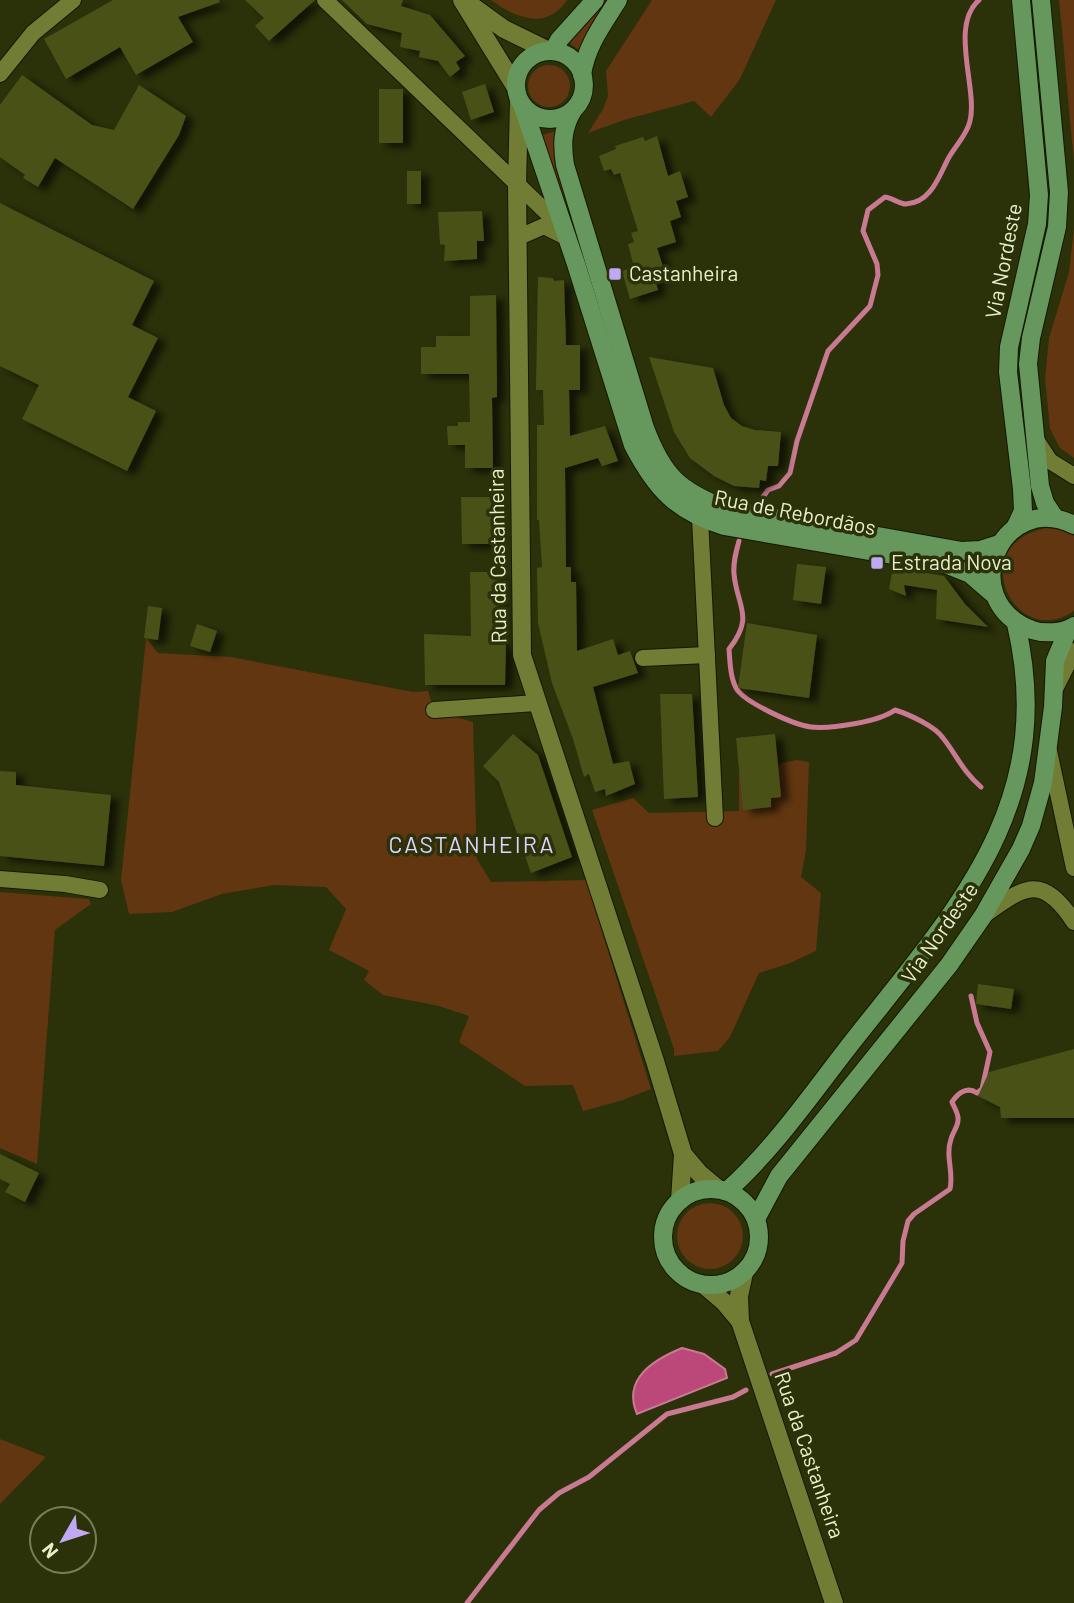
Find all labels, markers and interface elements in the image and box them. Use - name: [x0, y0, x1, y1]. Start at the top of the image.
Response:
- street label: Via Nordeste: [979, 201, 1026, 320]
- place label: Castanheira: [629, 260, 738, 285]
- marker: Castanheira: [607, 266, 623, 282]
- street label: Rua da Castanheira: [482, 469, 511, 644]
- street label: Rua de Rebordãos: [713, 484, 878, 539]
- place label: Estrada Nova: [891, 549, 1012, 574]
- marker: Estrada Nova: [869, 555, 885, 571]
- district label: CASTANHEIRA: [388, 830, 556, 858]
- street label: Via Nordeste: [895, 877, 983, 987]
- street label: Rua da Castanheira: [770, 1368, 851, 1541]
- north arrow: [28, 1505, 98, 1575]
- text: N: [36, 1539, 62, 1563]

